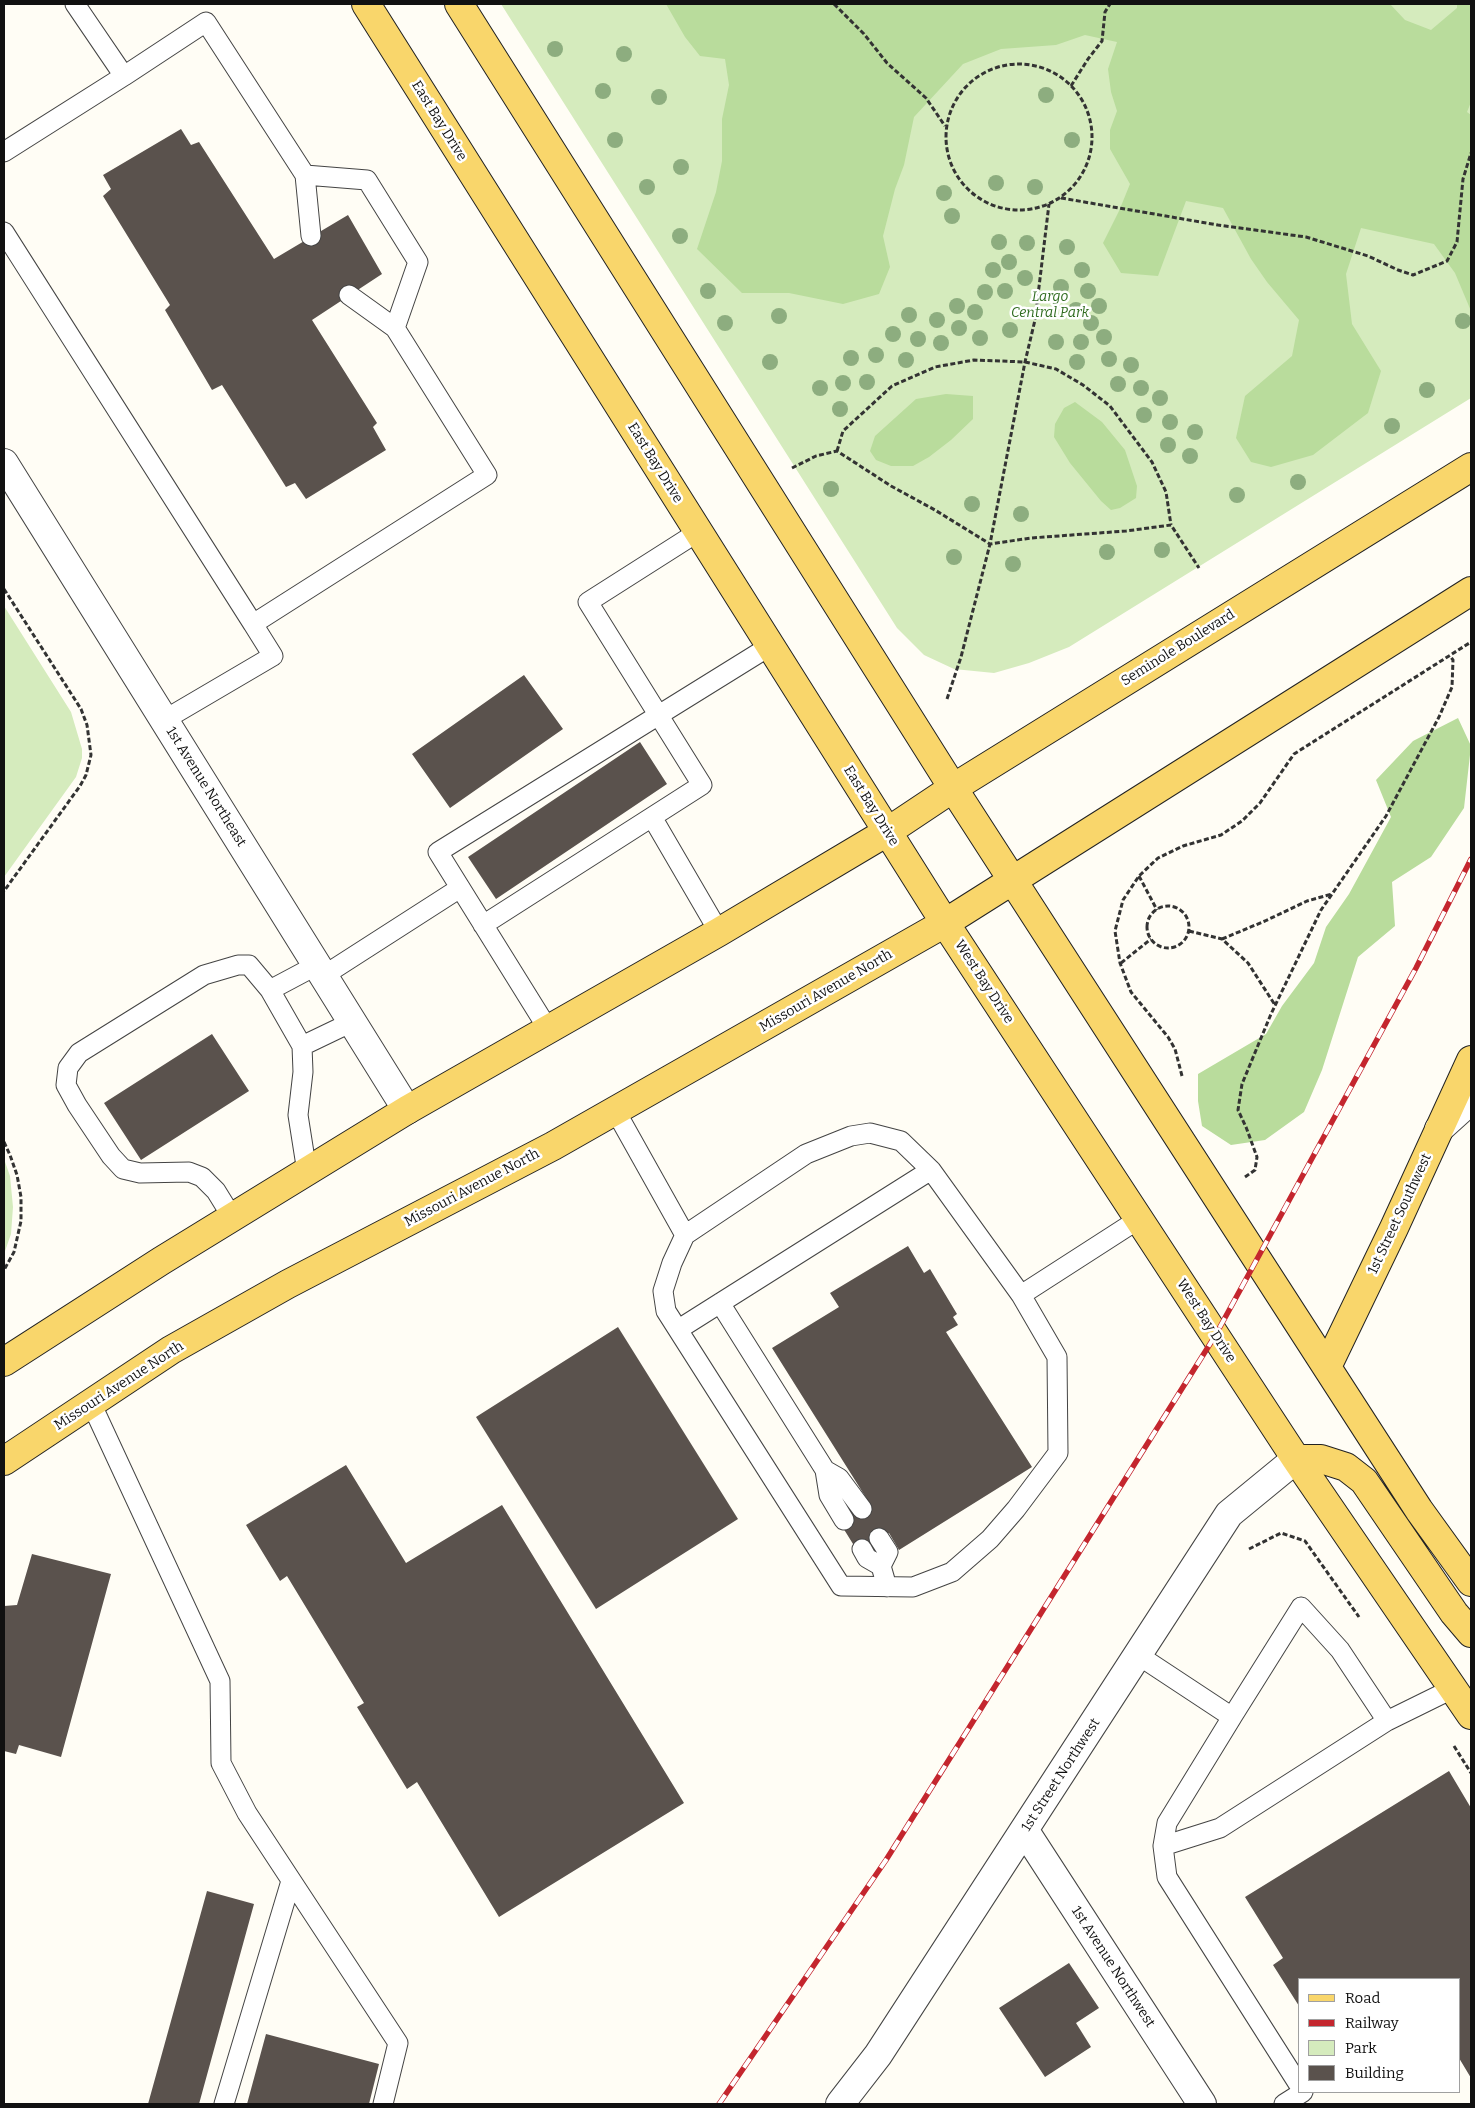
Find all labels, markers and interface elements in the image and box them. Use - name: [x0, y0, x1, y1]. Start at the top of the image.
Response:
- street label: East Bay Drive: [408, 78, 470, 164]
- park label: Largo Central Park: [1011, 289, 1089, 322]
- street label: East Bay Drive: [624, 420, 686, 506]
- street label: Seminole Boulevard: [1118, 606, 1238, 690]
- street label: 1st Avenue Northeast: [162, 724, 250, 850]
- street label: East Bay Drive: [840, 763, 902, 849]
- street label: West Bay Drive: [951, 937, 1017, 1027]
- street label: Missouri Avenue North: [757, 946, 895, 1036]
- street label: Missouri Avenue North: [402, 1145, 542, 1231]
- street label: 1st Street Southwest: [1365, 1151, 1435, 1277]
- street label: West Bay Drive: [1173, 1276, 1239, 1366]
- street label: Missouri Avenue North: [51, 1338, 187, 1434]
- street label: 1st Street Northwest: [1018, 1715, 1104, 1835]
- street label: 1st Avenue Northwest: [1068, 1903, 1158, 2031]
- legend: [1298, 1978, 1460, 2093]
- text: Road: [1345, 1989, 1380, 2007]
- text: Railway: [1345, 2014, 1399, 2032]
- text: Park: [1345, 2039, 1377, 2057]
- text: Building: [1345, 2064, 1404, 2082]

